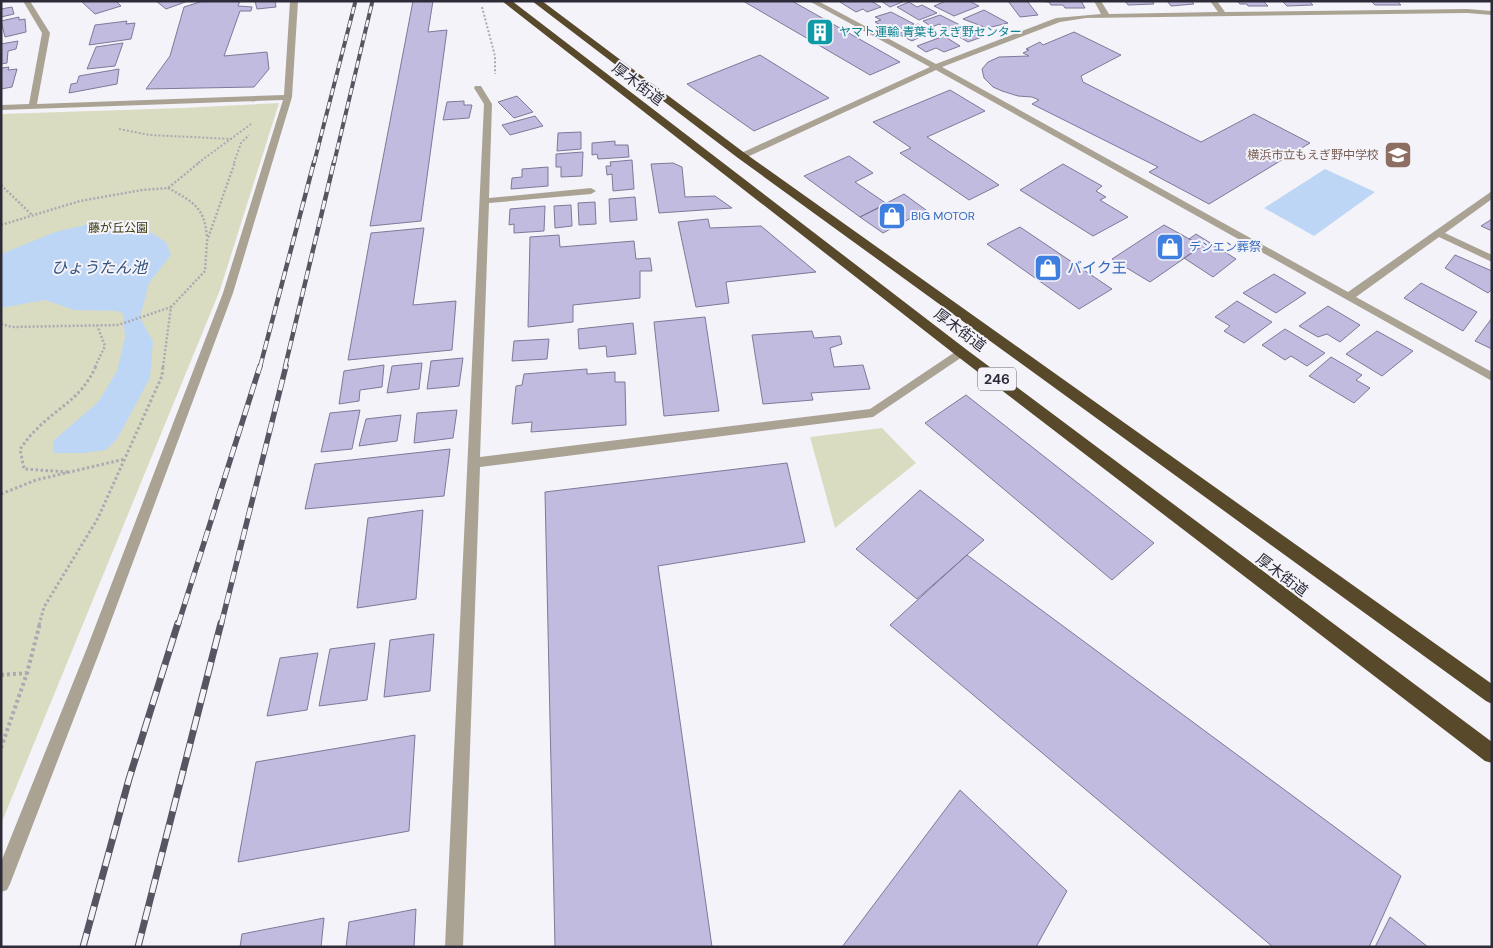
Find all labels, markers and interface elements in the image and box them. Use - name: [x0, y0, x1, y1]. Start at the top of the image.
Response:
- building icon: ヤマト運輸 青葉もえぎ野センター: [805, 17, 835, 47]
- place label: ヤマト運輸 青葉もえぎ野センター: [839, 24, 1022, 40]
- street label: 厚木街道: [608, 58, 668, 110]
- school or university icon: 横浜市立もえぎ野中学校: [1383, 140, 1413, 170]
- place label: 横浜市立もえぎ野中学校: [1247, 147, 1379, 163]
- shop icon: BIG MOTOR: [877, 201, 907, 231]
- place label: BIG MOTOR: [911, 208, 975, 224]
- park label: 藤が丘公園: [88, 220, 148, 236]
- shop icon: デンエン葬祭: [1155, 232, 1185, 262]
- place label: デンエン葬祭: [1189, 239, 1261, 255]
- shop icon: バイク王: [1033, 253, 1063, 283]
- water label: ひょうたん池: [51, 257, 149, 278]
- place label: バイク王: [1067, 258, 1127, 278]
- street label: 厚木街道: [930, 304, 990, 356]
- road number: 246: [978, 368, 1016, 390]
- street label: 厚木街道: [1252, 549, 1312, 601]

